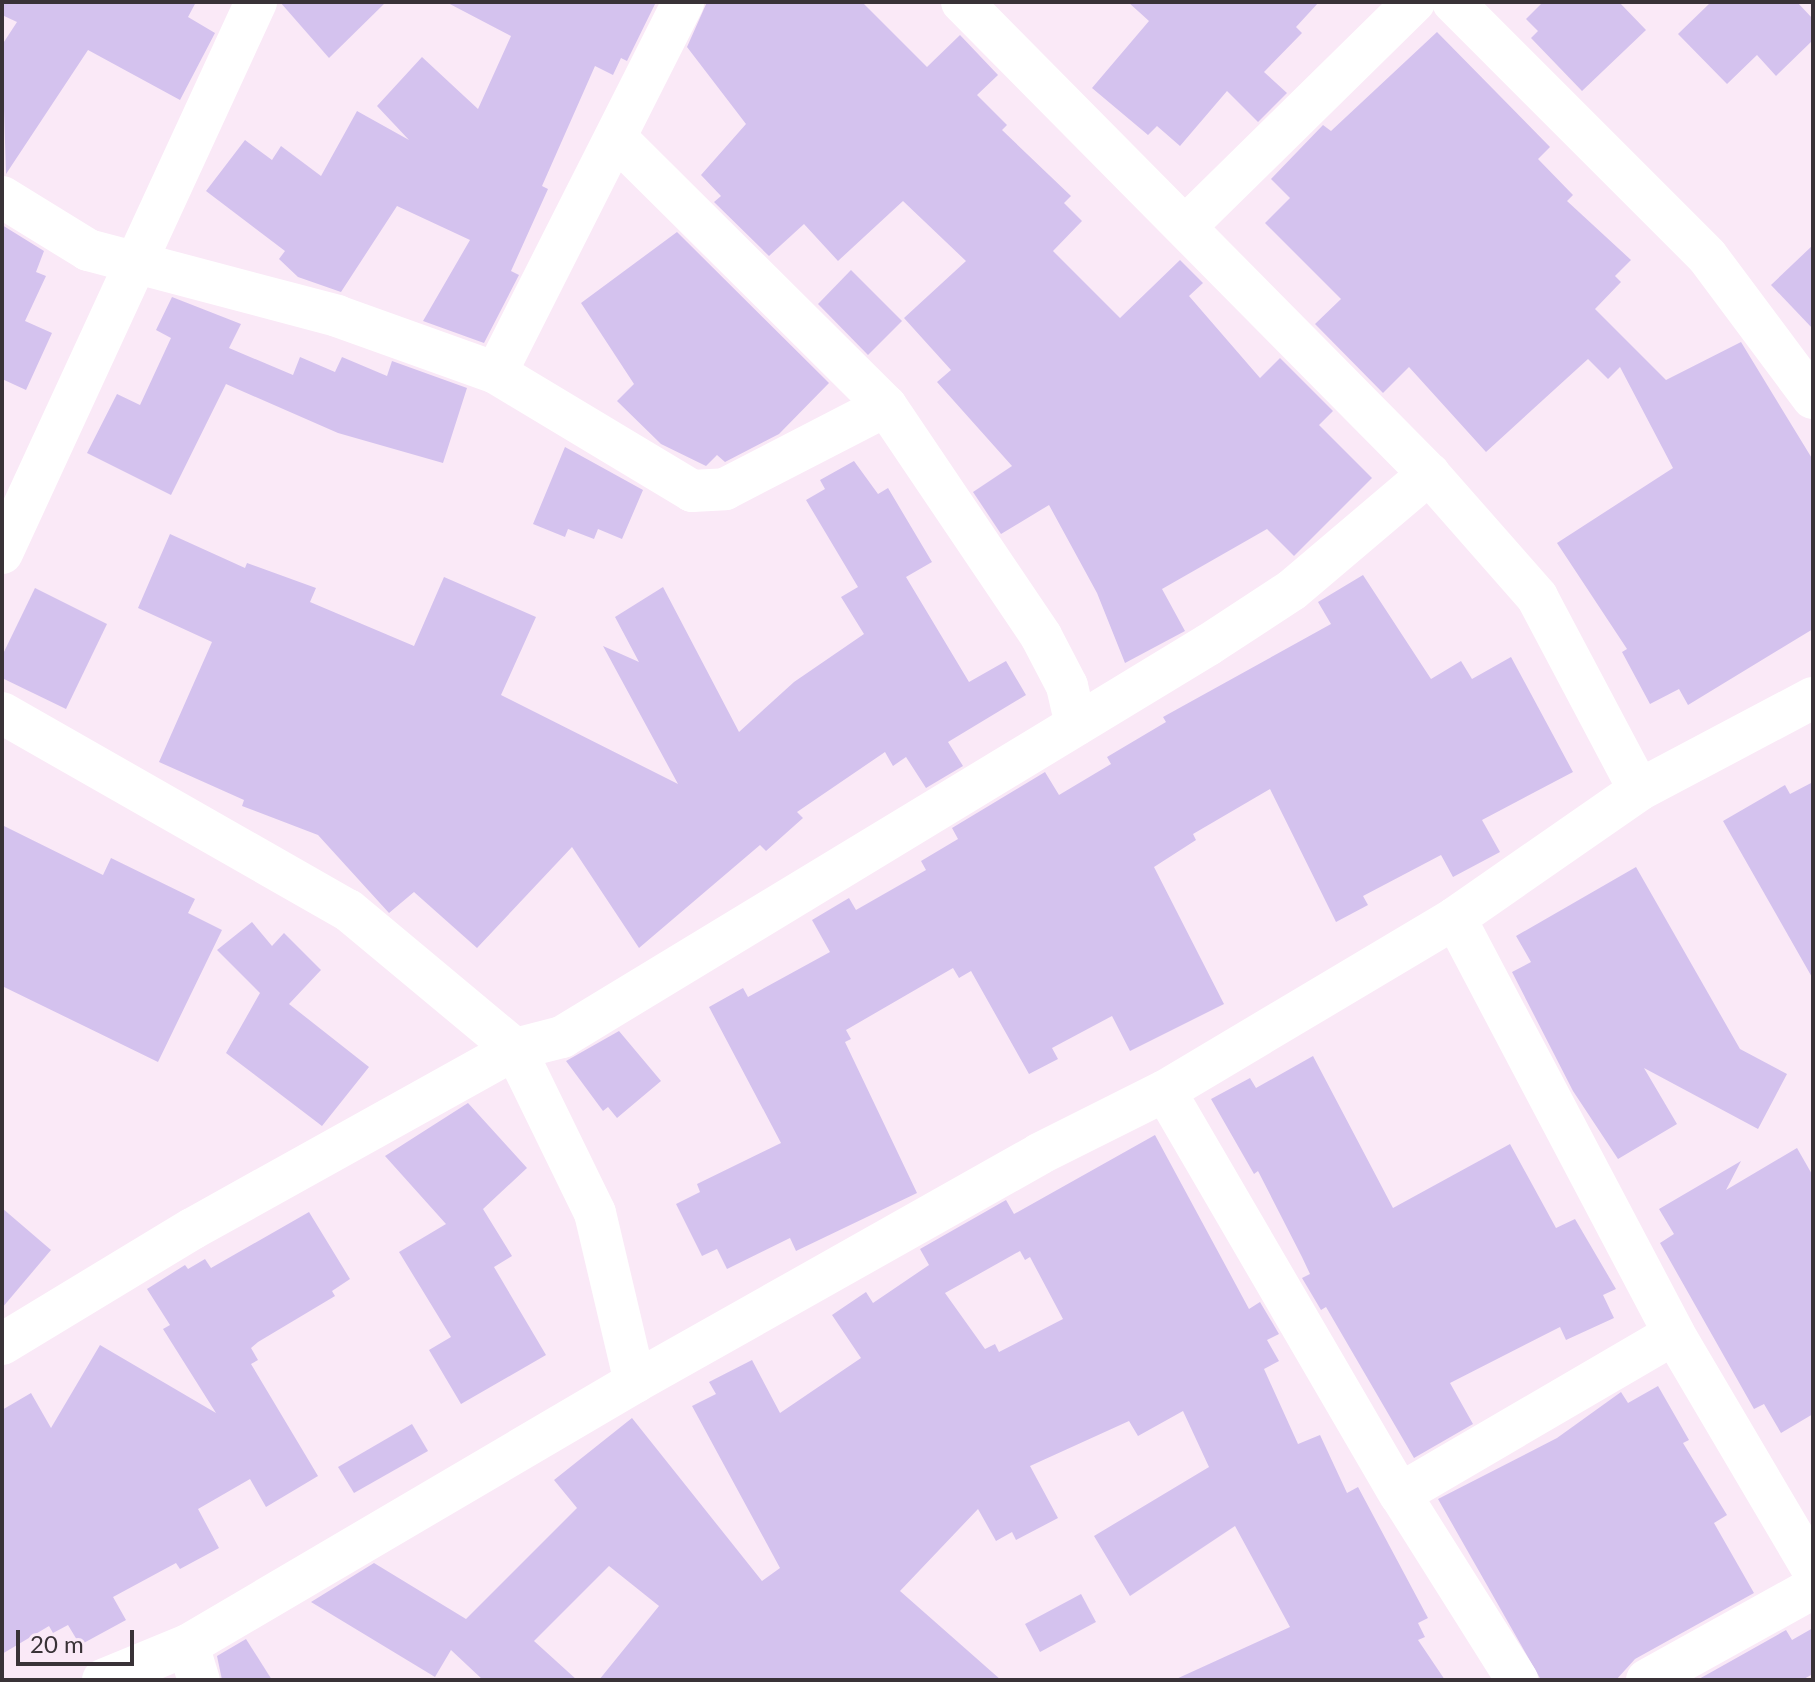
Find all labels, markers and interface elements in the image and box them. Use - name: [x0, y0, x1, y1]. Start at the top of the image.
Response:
- scale bar: [20, 1614, 138, 1664]
- text: 20 m: [30, 1629, 84, 1658]

